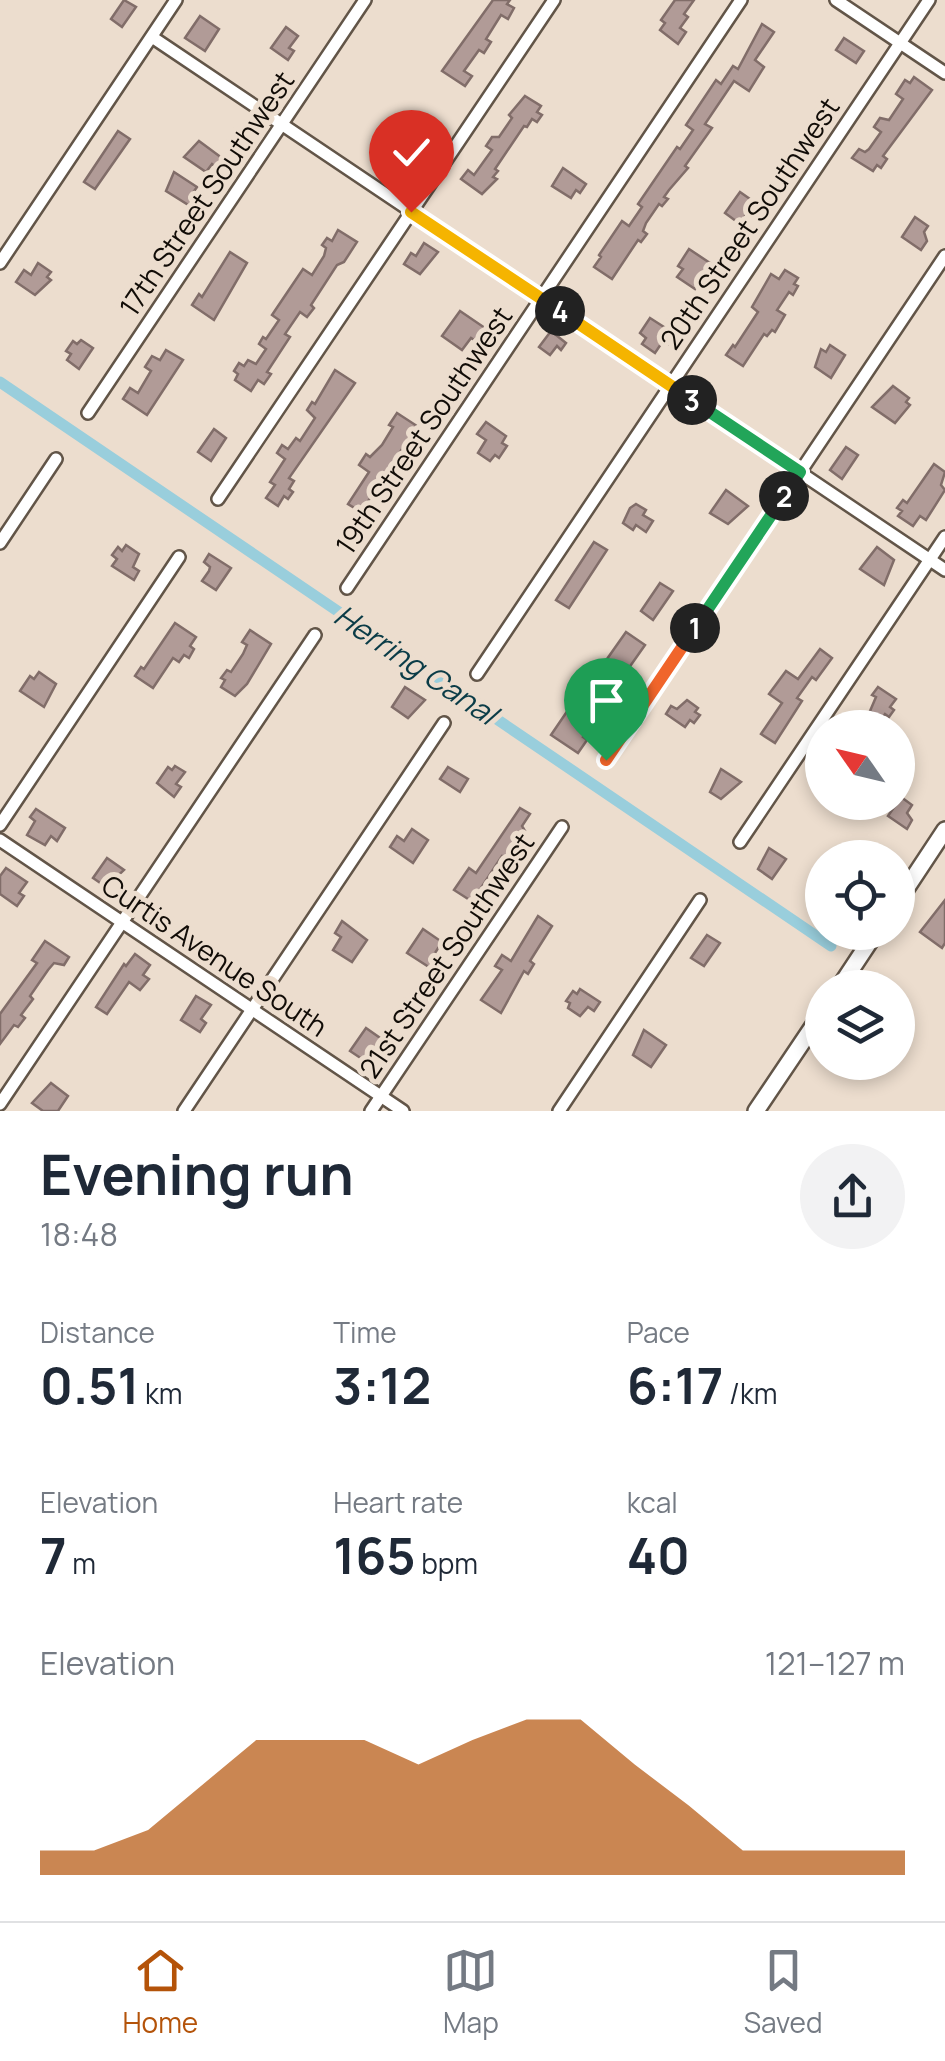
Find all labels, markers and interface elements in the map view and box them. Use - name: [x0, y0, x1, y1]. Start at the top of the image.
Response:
- street label: 17th Street Southwest: [110, 63, 302, 323]
- street label: 20th Street Southwest: [651, 90, 847, 356]
- pin: [369, 110, 454, 213]
- icon: check: [384, 125, 439, 180]
- pin: 4: [535, 286, 585, 336]
- text: 4: [551, 292, 569, 330]
- street label: 19th Street Southwest: [326, 299, 520, 561]
- pin: 3: [667, 375, 717, 425]
- text: 3: [684, 381, 700, 419]
- pin: 2: [759, 471, 809, 521]
- text: 2: [776, 477, 792, 515]
- water label: Herring Canal: [327, 594, 509, 736]
- pin: 1: [670, 603, 720, 653]
- text: 1: [689, 609, 701, 647]
- pin: [564, 658, 649, 761]
- icon: arrive: [579, 673, 634, 728]
- north arrow: [805, 710, 915, 820]
- map controls: [805, 710, 915, 1080]
- street label: 21st Street Southwest: [350, 825, 542, 1085]
- button: locate: [805, 840, 915, 950]
- street label: Curtis Avenue South: [95, 865, 335, 1045]
- button: layers: [805, 970, 915, 1080]
- text: Evening run: [40, 1136, 354, 1212]
- button: share: [800, 1144, 905, 1249]
- text: 18:48: [40, 1212, 118, 1256]
- text: Distance: [40, 1313, 155, 1351]
- text: Time: [333, 1313, 397, 1351]
- text: Pace: [627, 1313, 690, 1351]
- text: 0.51: [40, 1351, 139, 1419]
- text: 3:12: [333, 1351, 431, 1419]
- text: 6:17: [627, 1351, 723, 1419]
- text: km: [139, 1374, 183, 1412]
- text: /km: [723, 1374, 778, 1412]
- text: Elevation: [40, 1483, 158, 1521]
- text: Heart rate: [333, 1483, 463, 1521]
- text: kcal: [627, 1483, 678, 1521]
- text: 7: [40, 1521, 67, 1589]
- text: 165: [333, 1521, 416, 1589]
- text: 40: [627, 1521, 690, 1589]
- text: m: [67, 1544, 96, 1582]
- text: bpm: [416, 1544, 478, 1582]
- text: Elevation: [40, 1641, 175, 1685]
- text: 121–127 m: [765, 1641, 905, 1685]
- tab: Home: [122, 1943, 198, 2041]
- tab: Map: [443, 1943, 499, 2041]
- tab: Saved: [744, 1943, 823, 2041]

